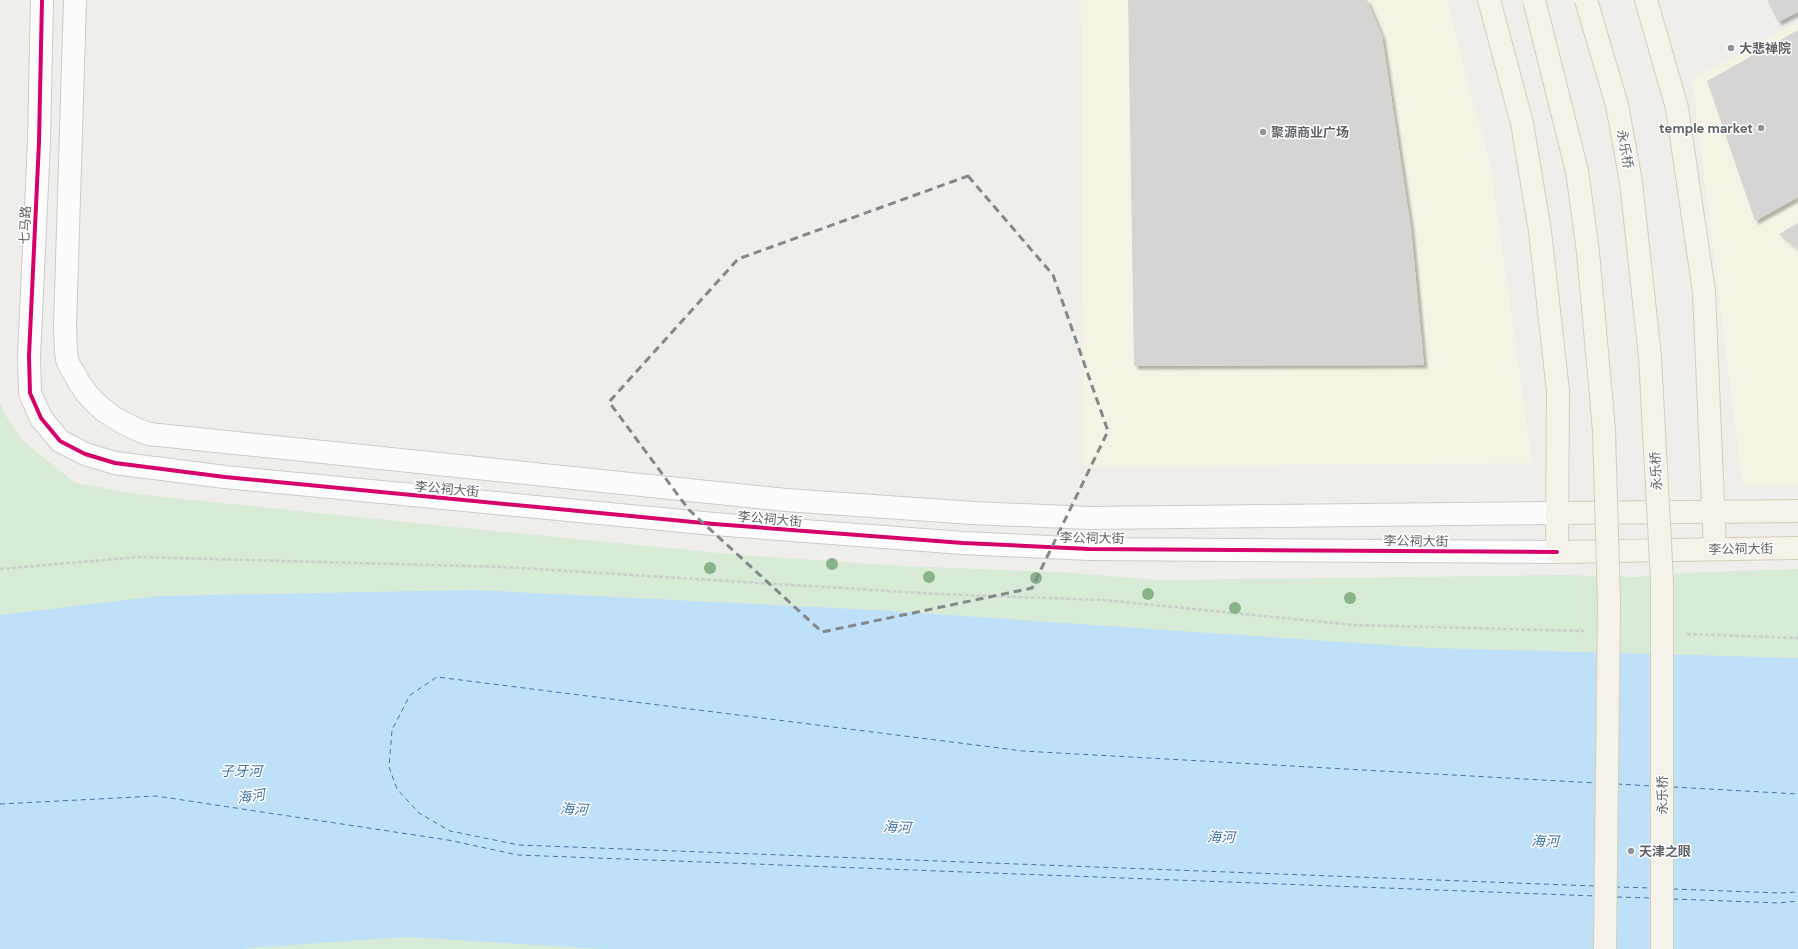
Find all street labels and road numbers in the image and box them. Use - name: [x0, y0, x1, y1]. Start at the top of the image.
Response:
- street label: 永乐桥: [1613, 128, 1637, 170]
- street label: 七马路: [15, 205, 35, 245]
- street label: 永乐桥: [1646, 451, 1666, 491]
- street label: 李公祠大街: [414, 478, 480, 500]
- street label: 李公祠大街: [737, 508, 803, 530]
- street label: 李公祠大街: [1059, 529, 1125, 547]
- street label: 李公祠大街: [1383, 532, 1449, 550]
- street label: 李公祠大街: [1708, 540, 1774, 558]
- street label: 永乐桥: [1654, 775, 1671, 815]

